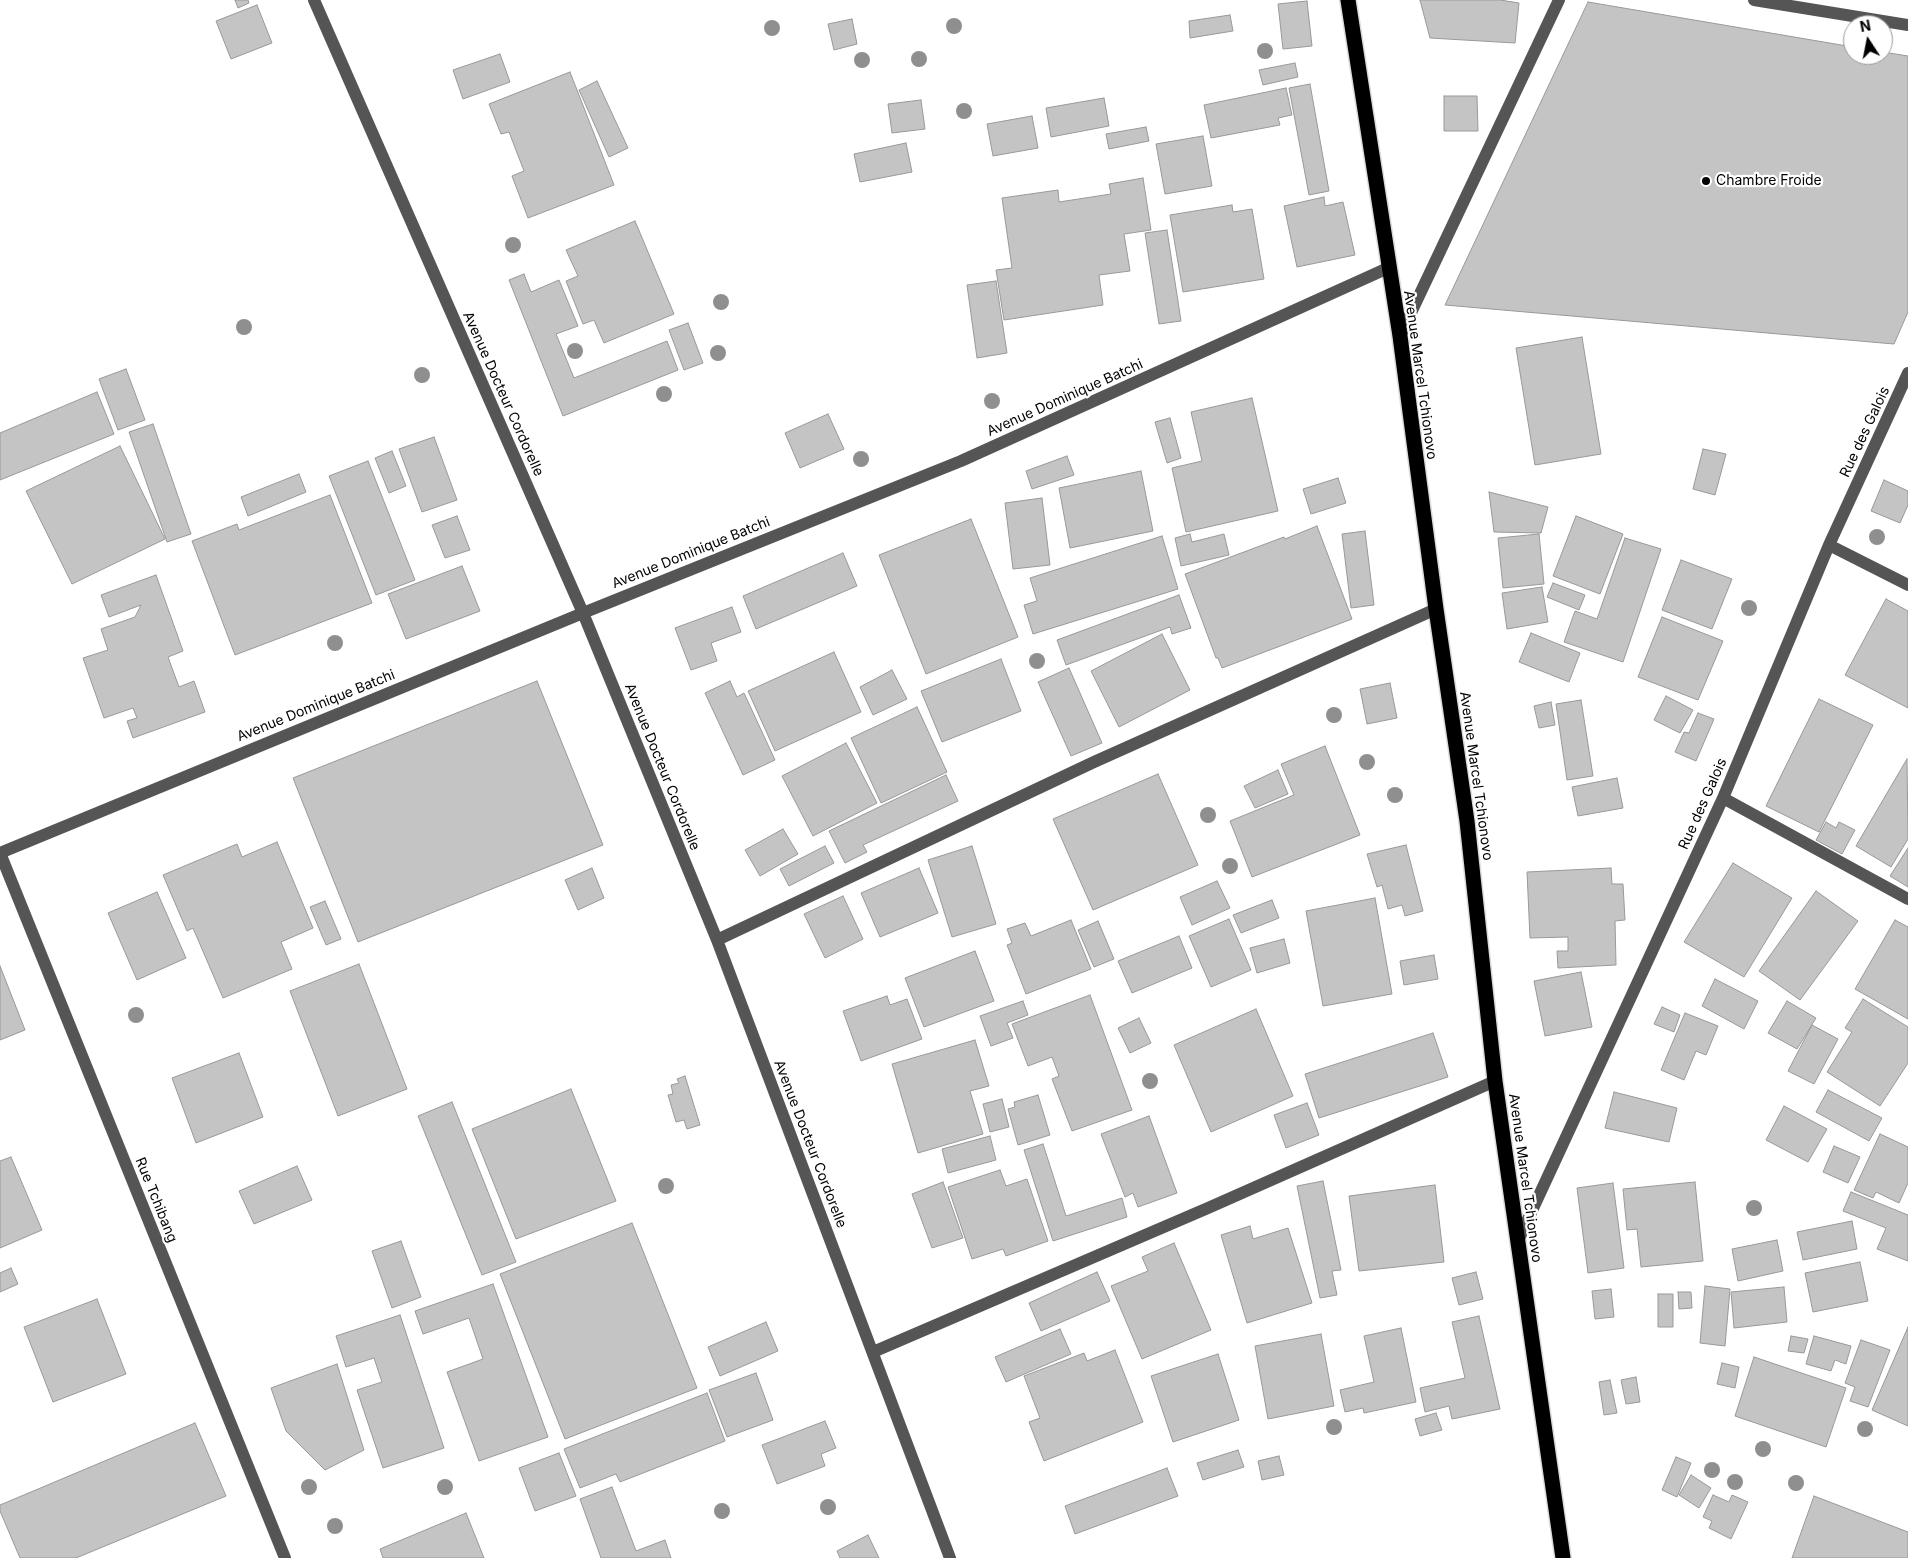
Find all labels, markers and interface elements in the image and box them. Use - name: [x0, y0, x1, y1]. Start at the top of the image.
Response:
- north arrow: [1843, 15, 1893, 65]
- text: N: [1858, 16, 1872, 35]
- place label: Chambre Froide: [1716, 173, 1822, 189]
- marker: Chambre Froide: [1700, 175, 1712, 187]
- street label: Avenue Marcel Tchionovo: [1400, 289, 1440, 461]
- street label: Avenue Docteur Cordorelle: [459, 309, 547, 479]
- street label: Avenue Dominique Batchi: [984, 356, 1146, 440]
- street label: Rue des Galois: [1837, 384, 1893, 480]
- street label: Avenue Dominique Batchi: [610, 514, 772, 592]
- street label: Avenue Dominique Batchi: [235, 667, 397, 745]
- street label: Avenue Docteur Cordorelle: [621, 681, 703, 853]
- street label: Avenue Marcel Tchionovo: [1456, 690, 1496, 862]
- street label: Rue des Galois: [1675, 756, 1731, 852]
- street label: Avenue Docteur Cordorelle: [770, 1058, 850, 1230]
- street label: Avenue Marcel Tchionovo: [1505, 1092, 1545, 1264]
- street label: Rue Tchibang: [131, 1155, 181, 1245]

